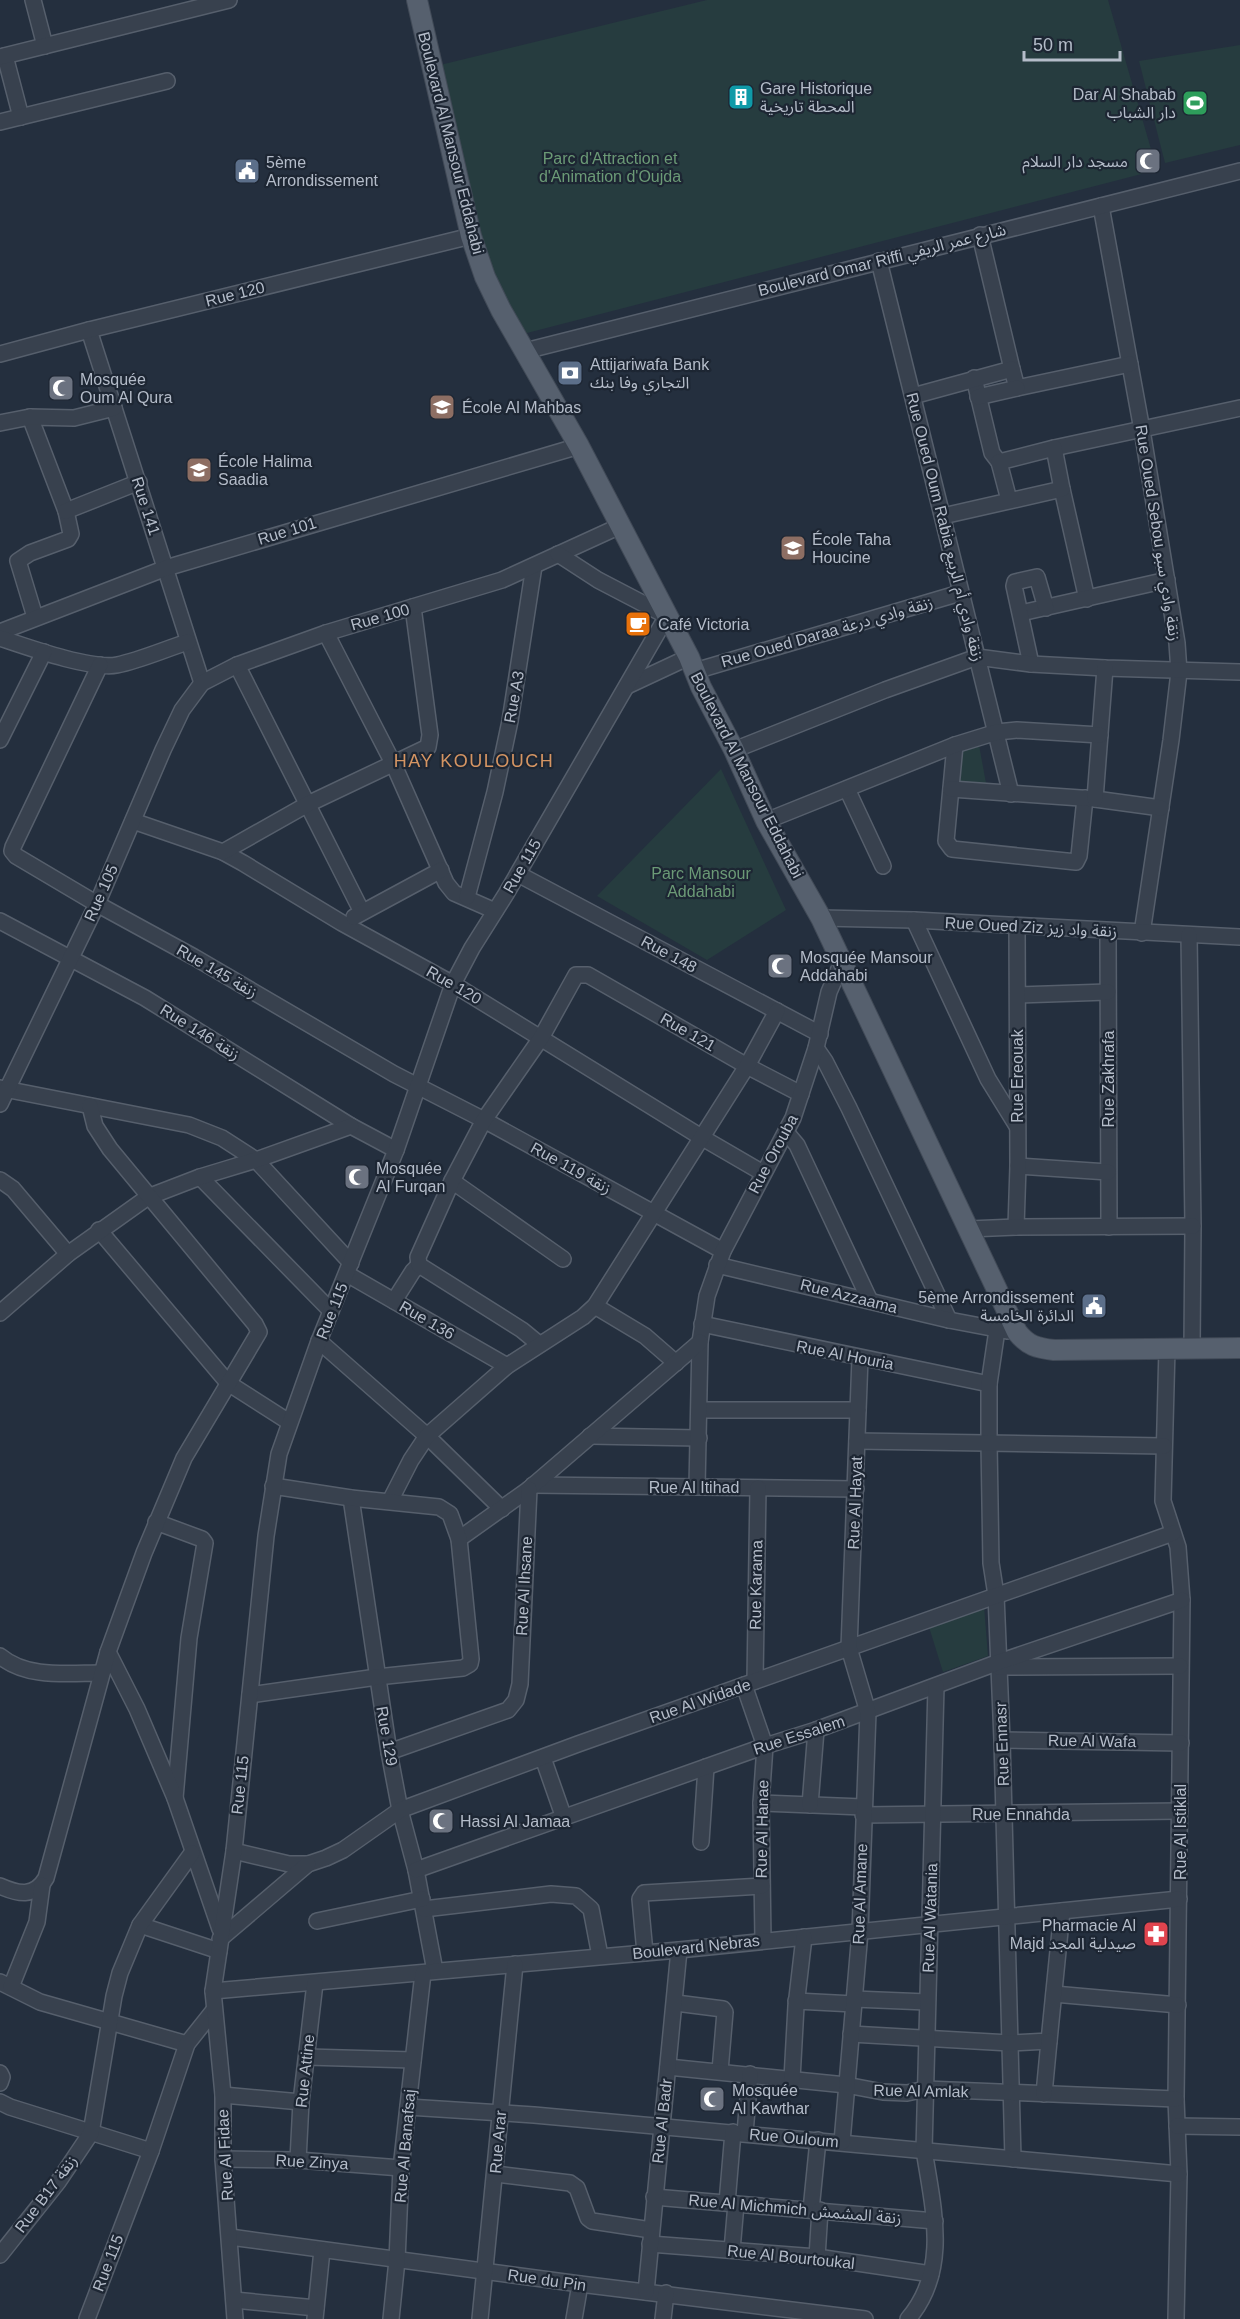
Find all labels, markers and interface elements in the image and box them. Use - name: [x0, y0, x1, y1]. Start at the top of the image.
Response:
- scale bar: [1024, 24, 1120, 62]
- street label: Boulevard Al Mansour Eddahabi: [415, 30, 487, 256]
- text: 50 m: [1033, 35, 1073, 55]
- place label: Gare Historique المحطة تاريخية: [760, 80, 872, 116]
- building icon: Gare Historique المحطة تاريخية: [726, 82, 756, 112]
- place label: Dar Al Shabab دار الشباب: [1073, 86, 1176, 122]
- sports icon: Dar Al Shabab دار الشباب: [1180, 88, 1210, 118]
- mosque icon: مسجد دار السلام: [1133, 146, 1163, 176]
- park label: Parc d'Attraction et d'Animation d'Oujda: [539, 150, 681, 185]
- place label: مسجد دار السلام: [1022, 153, 1128, 174]
- place label: 5ème Arrondissement: [266, 154, 379, 189]
- public building icon: 5ème Arrondissement: [232, 156, 262, 186]
- street label: Boulevard Omar Riffi شارع عمر الريفي: [756, 221, 1009, 303]
- street label: Rue 120: [204, 278, 266, 310]
- place label: Attijariwafa Bank التجاري وفا بنك: [590, 356, 710, 394]
- bank icon: Attijariwafa Bank التجاري وفا بنك: [555, 358, 585, 388]
- place label: Mosquée Oum Al Qura: [80, 371, 173, 406]
- mosque icon: Mosquée Oum Al Qura: [46, 373, 76, 403]
- street label: Rue Oued Oum Rabia زنقة وادي أم الربيع: [899, 391, 988, 664]
- school or university icon: École Al Mahbas: [427, 392, 457, 422]
- place label: École Al Mahbas: [462, 398, 581, 416]
- street label: Rue Oued Sebou زنقة وادي سبو: [1129, 424, 1184, 643]
- place label: École Halima Saadia: [218, 452, 312, 488]
- school or university icon: École Halima Saadia: [184, 455, 214, 485]
- street label: Rue 141: [129, 475, 163, 537]
- street label: Rue 101: [256, 514, 319, 548]
- place label: École Taha Houcine: [812, 530, 891, 566]
- school or university icon: École Taha Houcine: [778, 533, 808, 563]
- street label: Rue Oued Daraa زنقة وادي درعة: [719, 594, 936, 674]
- street label: Rue 100: [349, 600, 412, 634]
- cafe icon: Café Victoria: [623, 609, 653, 639]
- place label: Café Victoria: [658, 616, 749, 633]
- street label: Boulevard Al Mansour Eddahabi: [688, 669, 806, 881]
- street label: Rue A3: [501, 670, 527, 724]
- district label: HAY KOULOUCH: [394, 751, 554, 771]
- street label: Rue 115: [500, 836, 544, 896]
- street label: Rue 105: [81, 862, 121, 924]
- park label: Parc Mansour Addahabi: [651, 865, 751, 900]
- street label: Rue Oued Ziz زنقة واد زيز: [944, 914, 1118, 941]
- street label: Rue 148: [638, 932, 700, 976]
- street label: Rue 145 زنقة: [173, 941, 260, 1002]
- place label: Mosquée Mansour Addahabi: [800, 949, 933, 984]
- mosque icon: Mosquée Mansour Addahabi: [765, 951, 795, 981]
- street label: Rue 120: [424, 963, 485, 1008]
- street label: Rue 146 زنقة: [157, 1001, 243, 1064]
- street label: Rue 121: [658, 1010, 719, 1055]
- street label: Rue Ereouak: [1009, 1028, 1026, 1123]
- street label: Rue Zakhrafa: [1100, 1030, 1117, 1127]
- street label: Rue Orouba: [745, 1111, 801, 1196]
- street label: Rue 119 زنقة: [527, 1139, 614, 1198]
- place label: Mosquée Al Furqan: [376, 1160, 445, 1195]
- mosque icon: Mosquée Al Furqan: [342, 1162, 372, 1192]
- street label: Rue Azzaama: [799, 1276, 899, 1316]
- street label: Rue 115: [313, 1280, 351, 1342]
- place label: 5ème Arrondissement الدائرة الخامسة: [918, 1289, 1075, 1325]
- public building icon: 5ème Arrondissement الدائرة الخامسة: [1079, 1291, 1109, 1321]
- street label: Rue 136: [397, 1298, 458, 1343]
- street label: Rue Al Houria: [795, 1337, 895, 1373]
- street label: Rue Al Hayat: [845, 1455, 865, 1550]
- street label: Rue Al Itihad: [649, 1479, 739, 1496]
- street label: Rue Al Ihsane: [513, 1536, 535, 1636]
- street label: Rue Karama: [747, 1540, 765, 1630]
- street label: Rue Al Widade: [647, 1676, 753, 1726]
- street label: Rue Ennasr: [992, 1701, 1012, 1787]
- street label: Rue 129: [373, 1705, 401, 1767]
- street label: Rue Essalem: [751, 1712, 847, 1758]
- street label: Rue Al Wafa: [1048, 1732, 1136, 1750]
- street label: Rue 115: [228, 1755, 252, 1815]
- street label: Rue Al Hanae: [753, 1779, 771, 1879]
- street label: Rue Al Istiklal: [1172, 1784, 1189, 1880]
- mosque icon: Hassi Al Jamaa: [426, 1806, 456, 1836]
- street label: Rue Ennahda: [972, 1806, 1070, 1823]
- place label: Hassi Al Jamaa: [460, 1813, 570, 1830]
- street label: Rue Al Amane: [850, 1843, 870, 1945]
- street label: Rue Al Watania: [920, 1863, 940, 1973]
- place label: Pharmacie Al Majd صيدلية المجد: [1010, 1917, 1136, 1952]
- pharmacy icon: Pharmacie Al Majd صيدلية المجد: [1141, 1919, 1171, 1949]
- street label: Boulevard Nebras: [631, 1932, 761, 1962]
- street label: Rue Attine: [293, 2033, 317, 2109]
- street label: Rue Al Badr: [649, 2077, 675, 2164]
- place label: Mosquée Al Kawthar: [732, 2082, 810, 2117]
- street label: Rue Al Amlak: [873, 2082, 970, 2100]
- mosque icon: Mosquée Al Kawthar: [697, 2084, 727, 2114]
- street label: Rue Al Banafsaj: [392, 2089, 418, 2203]
- street label: Rue Al Fidae: [214, 2109, 236, 2201]
- street label: Rue Arar: [487, 2109, 509, 2174]
- street label: Rue Ouloum: [749, 2126, 839, 2150]
- street label: Rue B17 زنقة: [11, 2152, 81, 2237]
- street label: Rue Zinya: [275, 2152, 349, 2172]
- street label: Rue Al Michmich زنقة المشمش: [688, 2191, 902, 2228]
- street label: Rue 115: [89, 2232, 127, 2294]
- street label: Rue Al Bourtoukal: [726, 2242, 856, 2272]
- street label: Rue du Pin: [507, 2266, 587, 2294]

